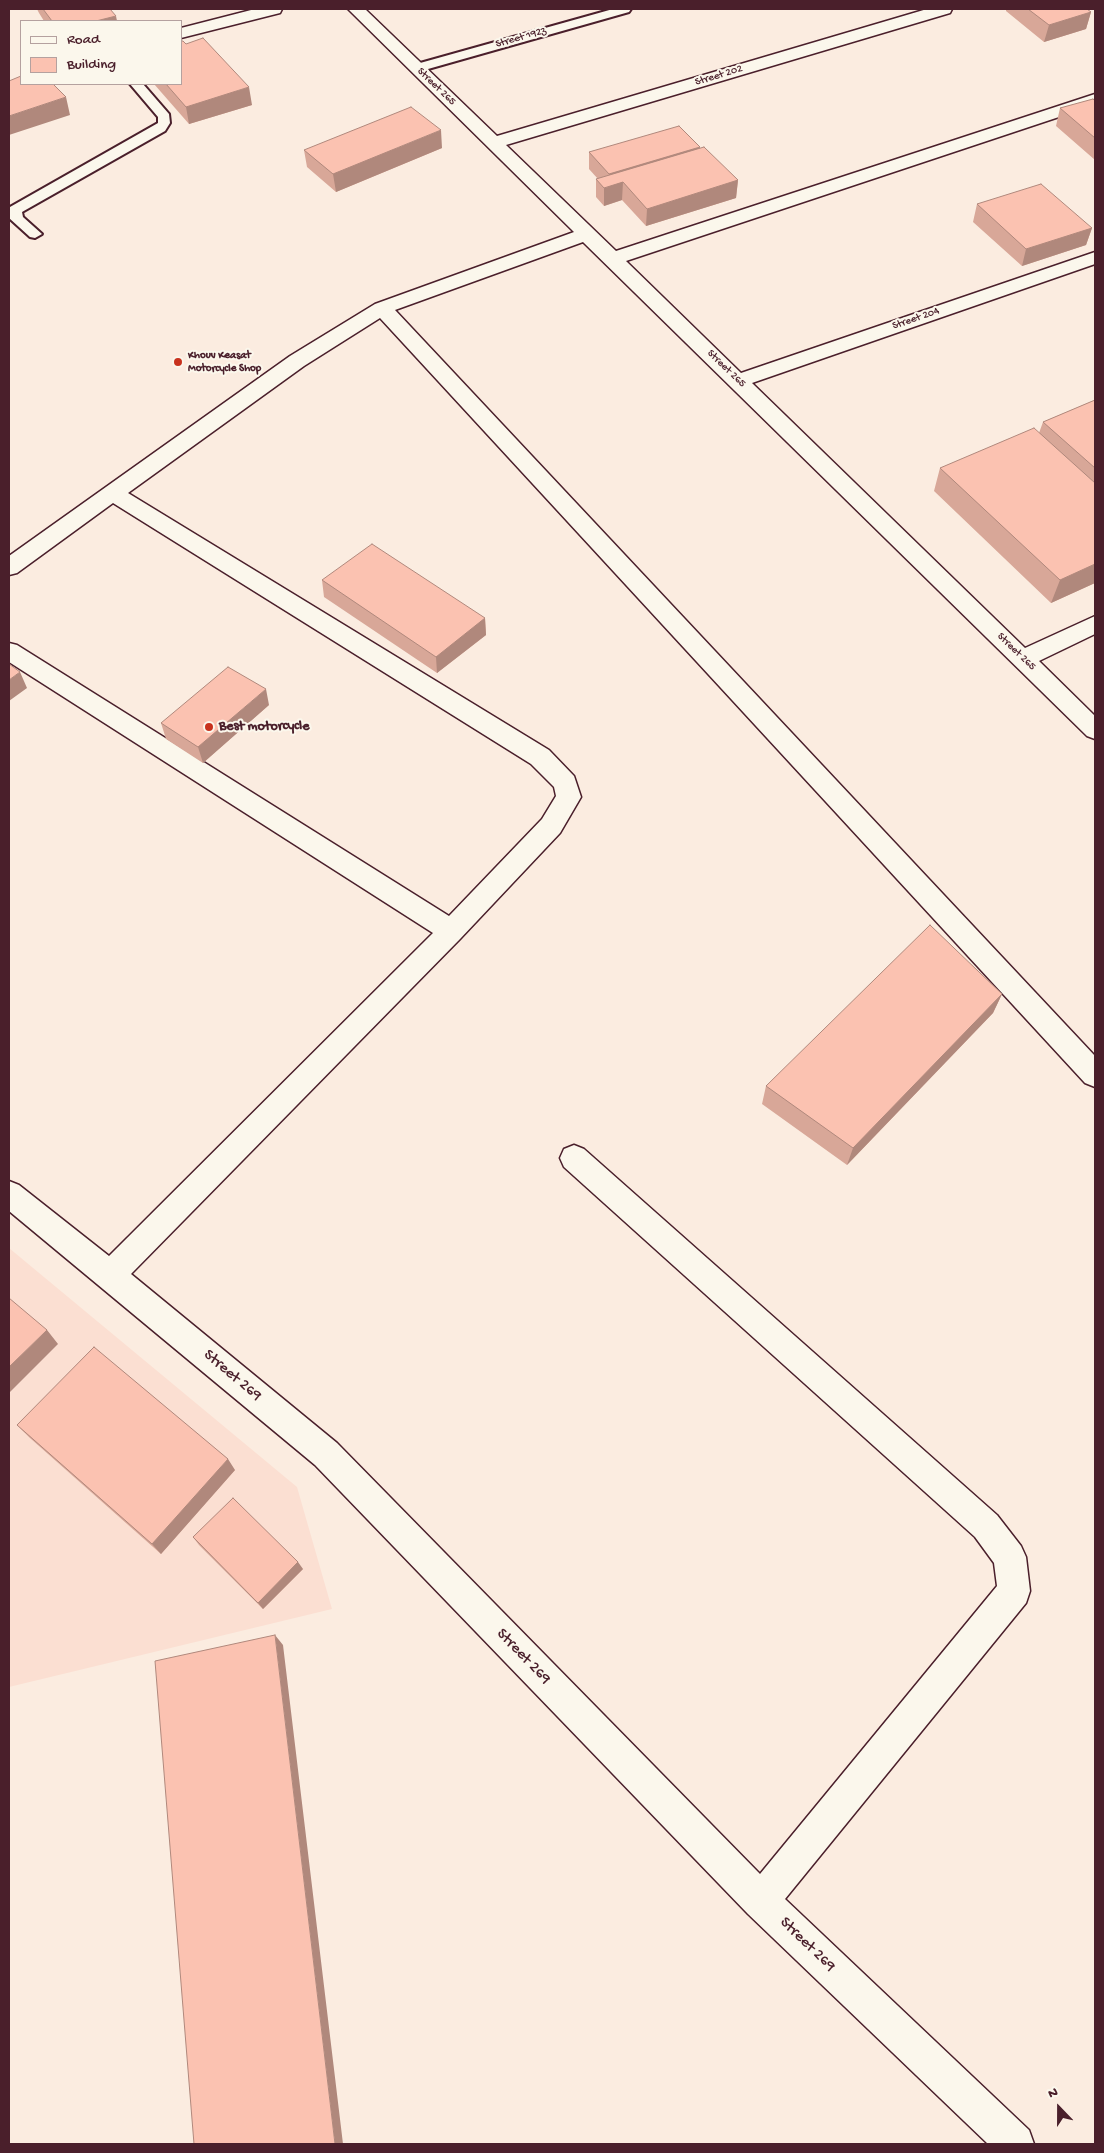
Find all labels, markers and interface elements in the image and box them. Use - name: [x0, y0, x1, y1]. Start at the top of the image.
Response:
- legend: [20, 20, 182, 85]
- street label: Street 192z: [494, 24, 548, 52]
- text: Road: [67, 31, 100, 49]
- text: Building: [67, 56, 116, 74]
- street label: Street 202: [694, 63, 744, 89]
- street label: Street 265: [414, 65, 458, 109]
- street label: Street 204: [891, 305, 941, 333]
- street label: Street 265: [704, 347, 748, 391]
- place label: Khouv Keasat Motorcycle Shop: [188, 349, 261, 375]
- marker: Khouv Keasat Motorcycle Shop: [172, 356, 184, 368]
- street label: Street 265: [994, 630, 1038, 674]
- place label: Best motorcycle: [219, 719, 309, 735]
- marker: Best motorcycle: [203, 721, 215, 733]
- street label: Street 269: [199, 1346, 265, 1406]
- street label: Street 269: [492, 1625, 554, 1689]
- street label: Street 269: [775, 1914, 839, 1976]
- north arrow: [1034, 2083, 1084, 2133]
- text: N: [1046, 2084, 1061, 2103]

